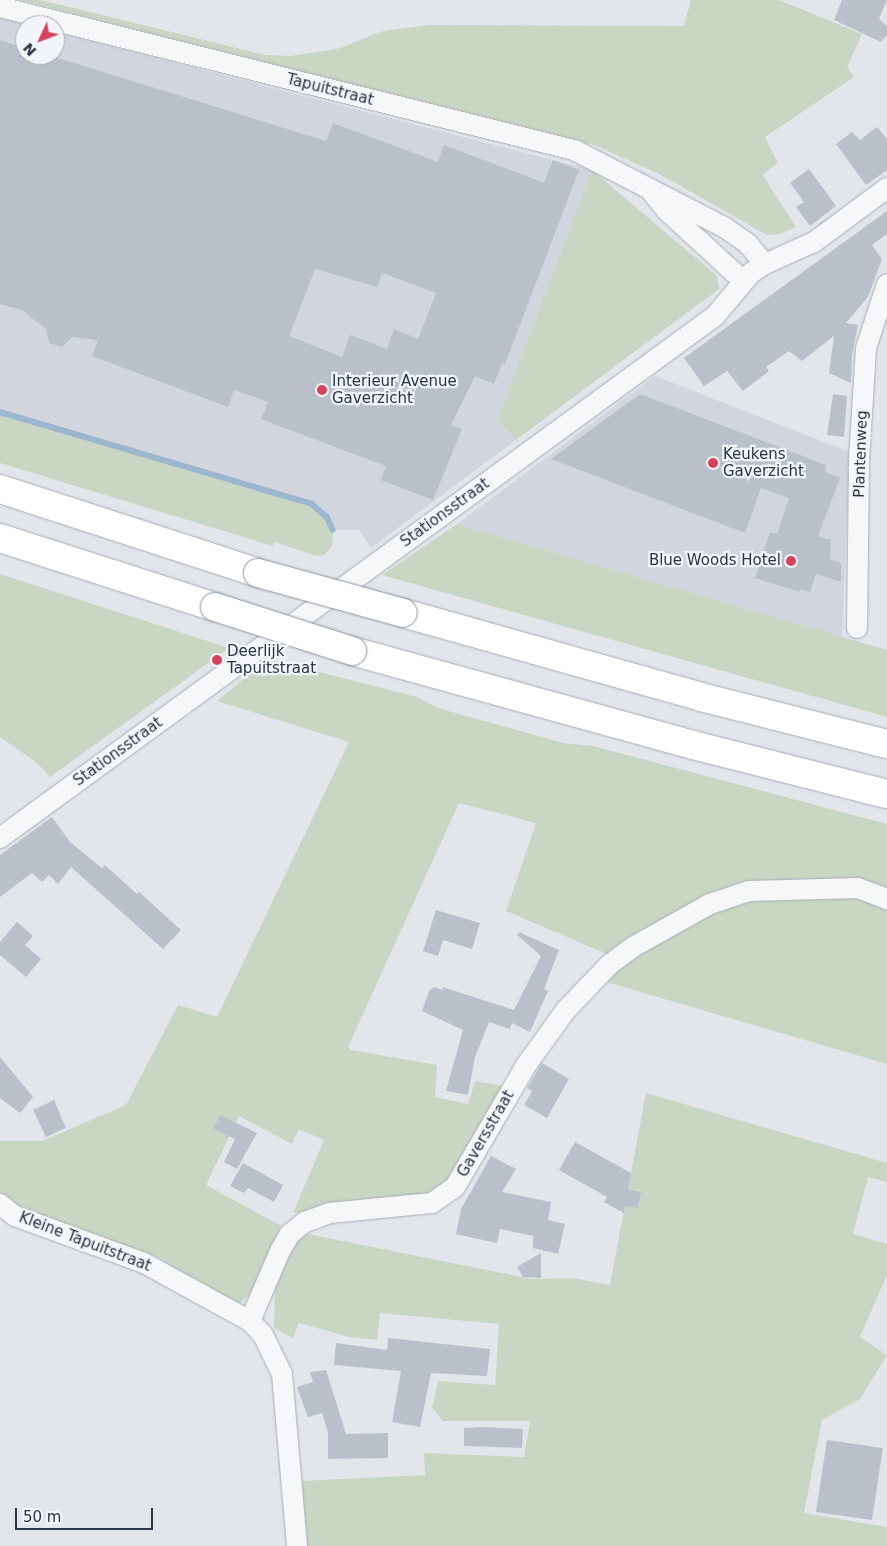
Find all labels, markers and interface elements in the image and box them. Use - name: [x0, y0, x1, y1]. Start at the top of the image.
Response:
- north arrow: [15, 15, 65, 65]
- text: N: [20, 40, 40, 59]
- street label: Tapuitstraat: [285, 70, 375, 110]
- place label: Interieur Avenue Gaverzicht: [332, 372, 457, 407]
- marker: Interieur Avenue Gaverzicht: [316, 384, 328, 396]
- street label: Plantenweg: [850, 410, 872, 498]
- place label: Keukens Gaverzicht: [723, 445, 804, 480]
- marker: Keukens Gaverzicht: [707, 457, 719, 469]
- street label: Stationsstraat: [397, 475, 493, 551]
- place label: Blue Woods Hotel: [649, 552, 781, 570]
- marker: Blue Woods Hotel: [785, 555, 797, 567]
- place label: Deerlijk Tapuitstraat: [227, 642, 316, 677]
- marker: Deerlijk Tapuitstraat: [211, 654, 223, 666]
- street label: Stationsstraat: [70, 714, 166, 790]
- street label: Gaversstraat: [454, 1087, 518, 1181]
- street label: Kleine Tapuitstraat: [16, 1209, 154, 1275]
- scale bar: [18, 1498, 155, 1530]
- text: 50 m: [23, 1508, 61, 1526]

